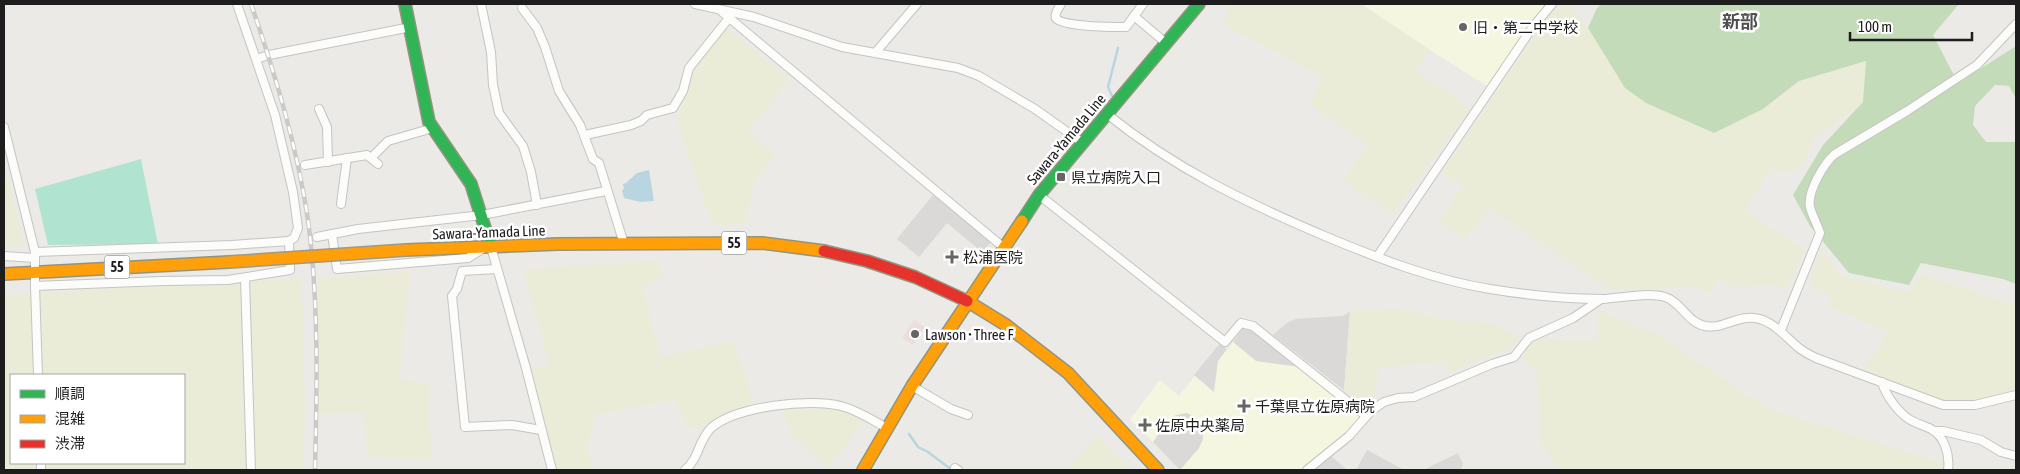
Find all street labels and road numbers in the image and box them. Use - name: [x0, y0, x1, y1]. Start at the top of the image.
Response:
- street label: Sawara-Yamada Line: [1023, 90, 1109, 188]
- street label: Sawara-Yamada Line: [432, 222, 546, 242]
- road number: 55: [722, 232, 746, 254]
- road number: 55: [104, 256, 130, 278]

